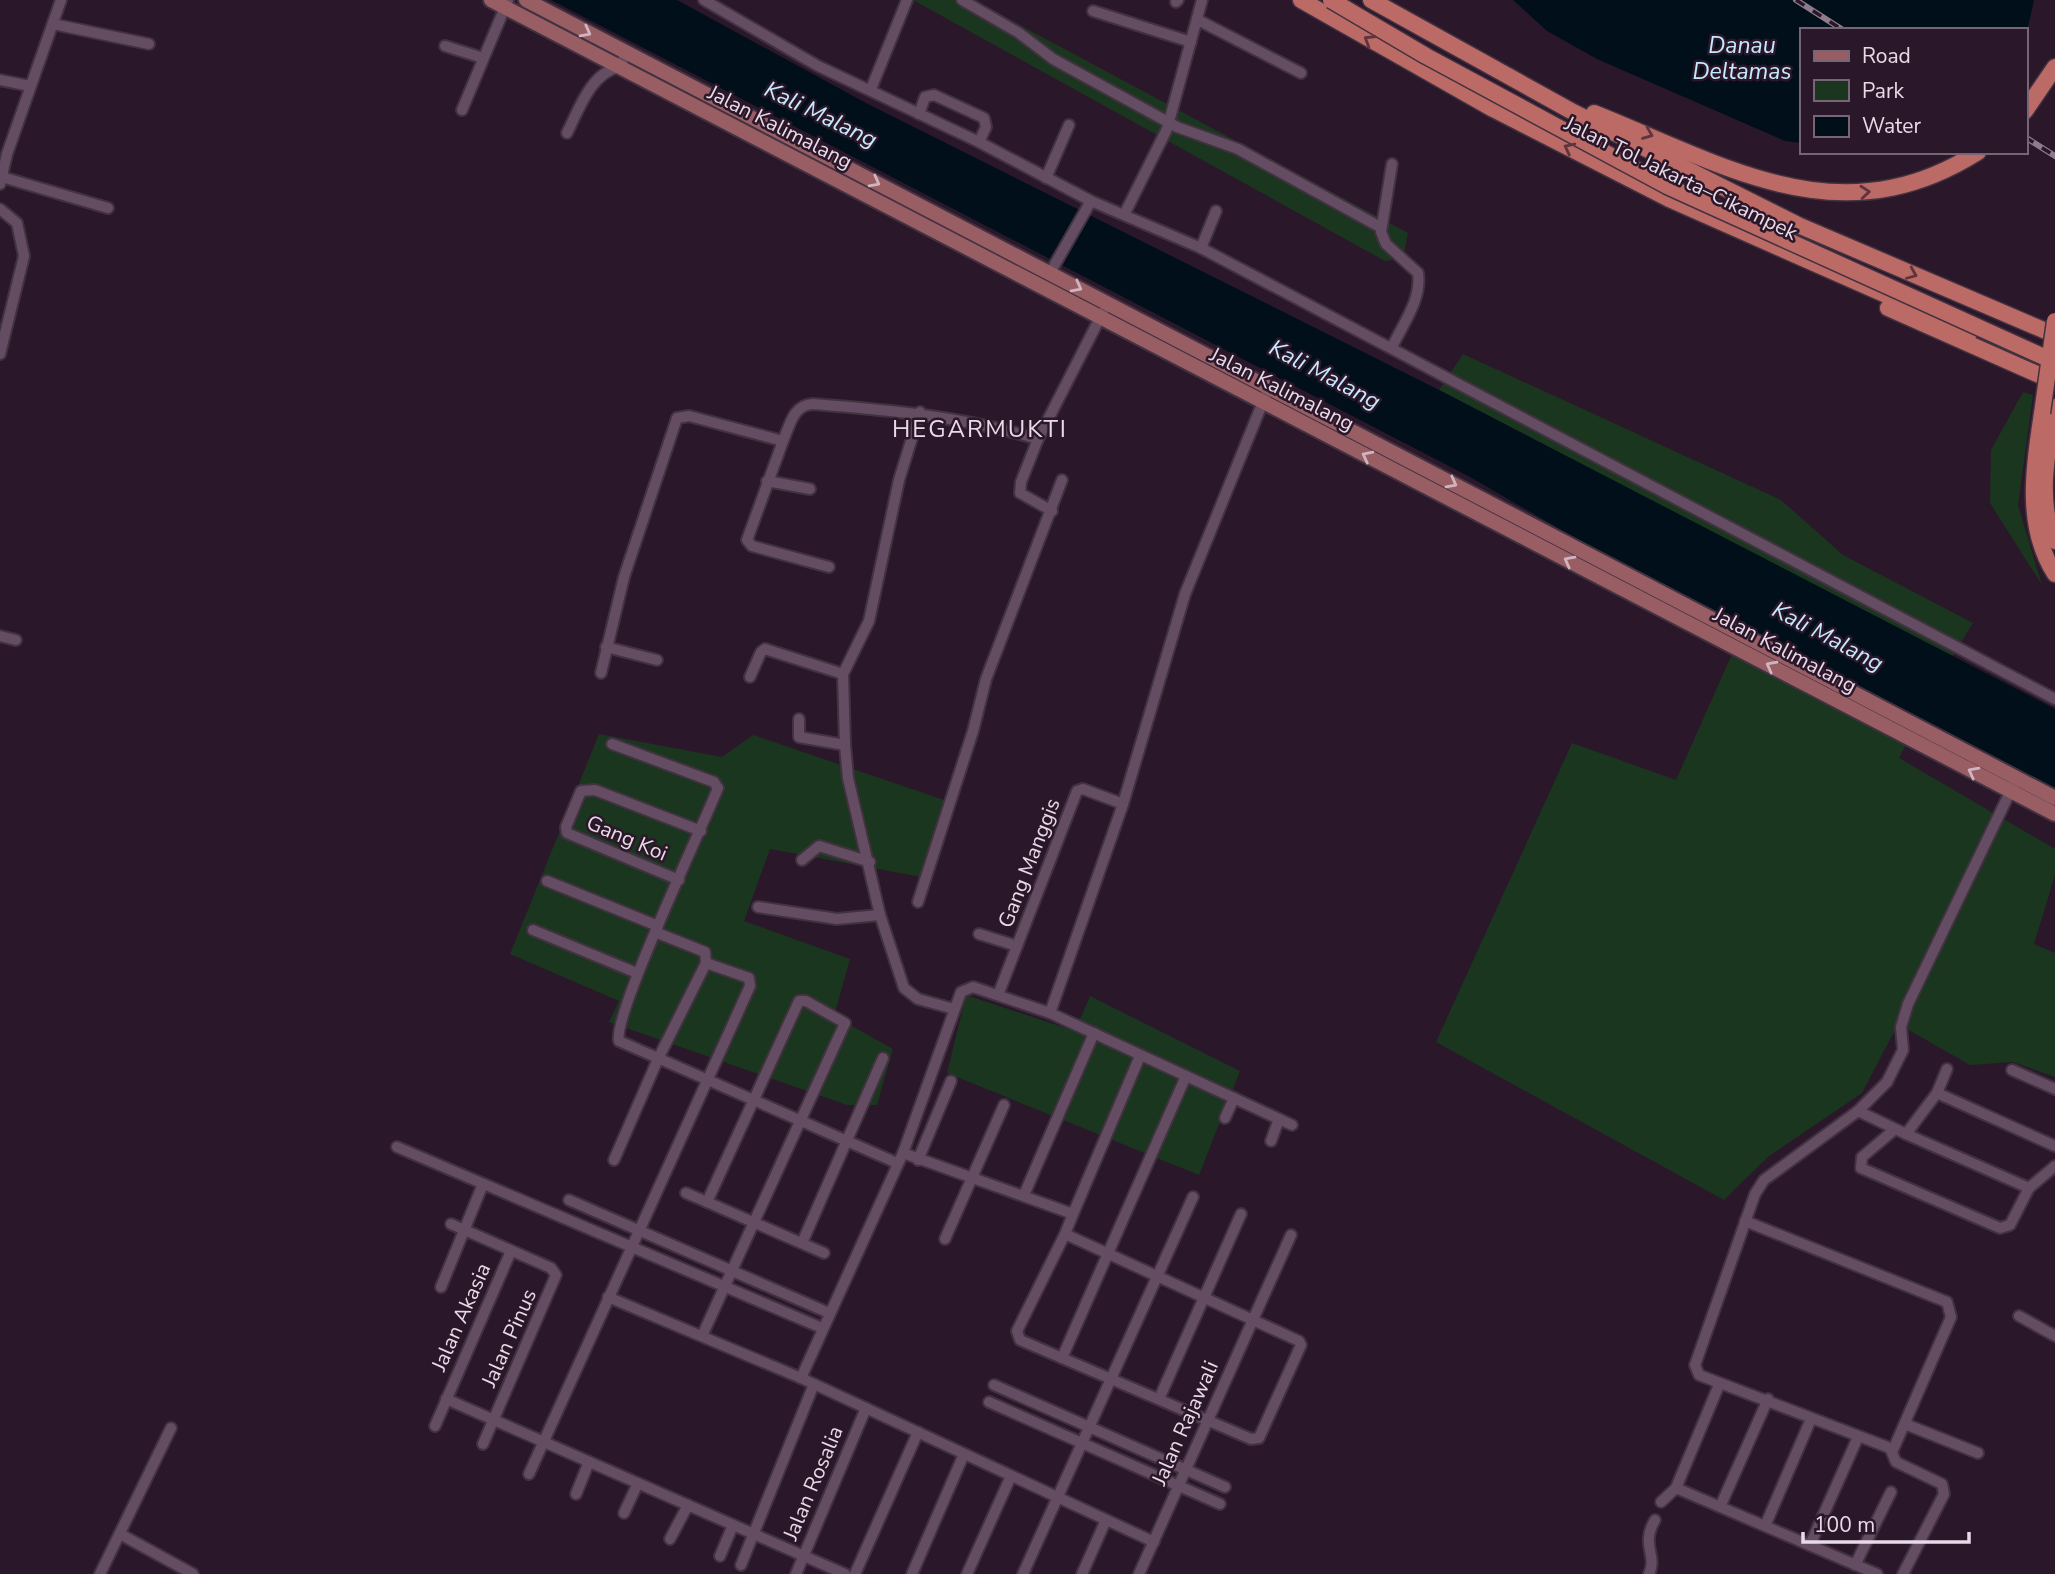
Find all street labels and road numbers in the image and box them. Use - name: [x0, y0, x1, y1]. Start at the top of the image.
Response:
- street label: Jalan Kalimalang: [702, 78, 857, 175]
- street label: Jalan Tol Jakarta–Cikampek: [1559, 109, 1803, 247]
- street label: Jalan Kalimalang: [1204, 340, 1359, 437]
- street label: Jalan Kalimalang: [1708, 600, 1862, 700]
- street label: Gang Manggis: [991, 794, 1067, 932]
- street label: Gang Koi: [582, 808, 672, 868]
- street label: Jalan Akasia: [424, 1259, 497, 1376]
- street label: Jalan Pinus: [475, 1285, 543, 1392]
- street label: Jalan Rajawali: [1145, 1356, 1225, 1491]
- street label: Jalan Rosalia: [776, 1422, 850, 1545]

